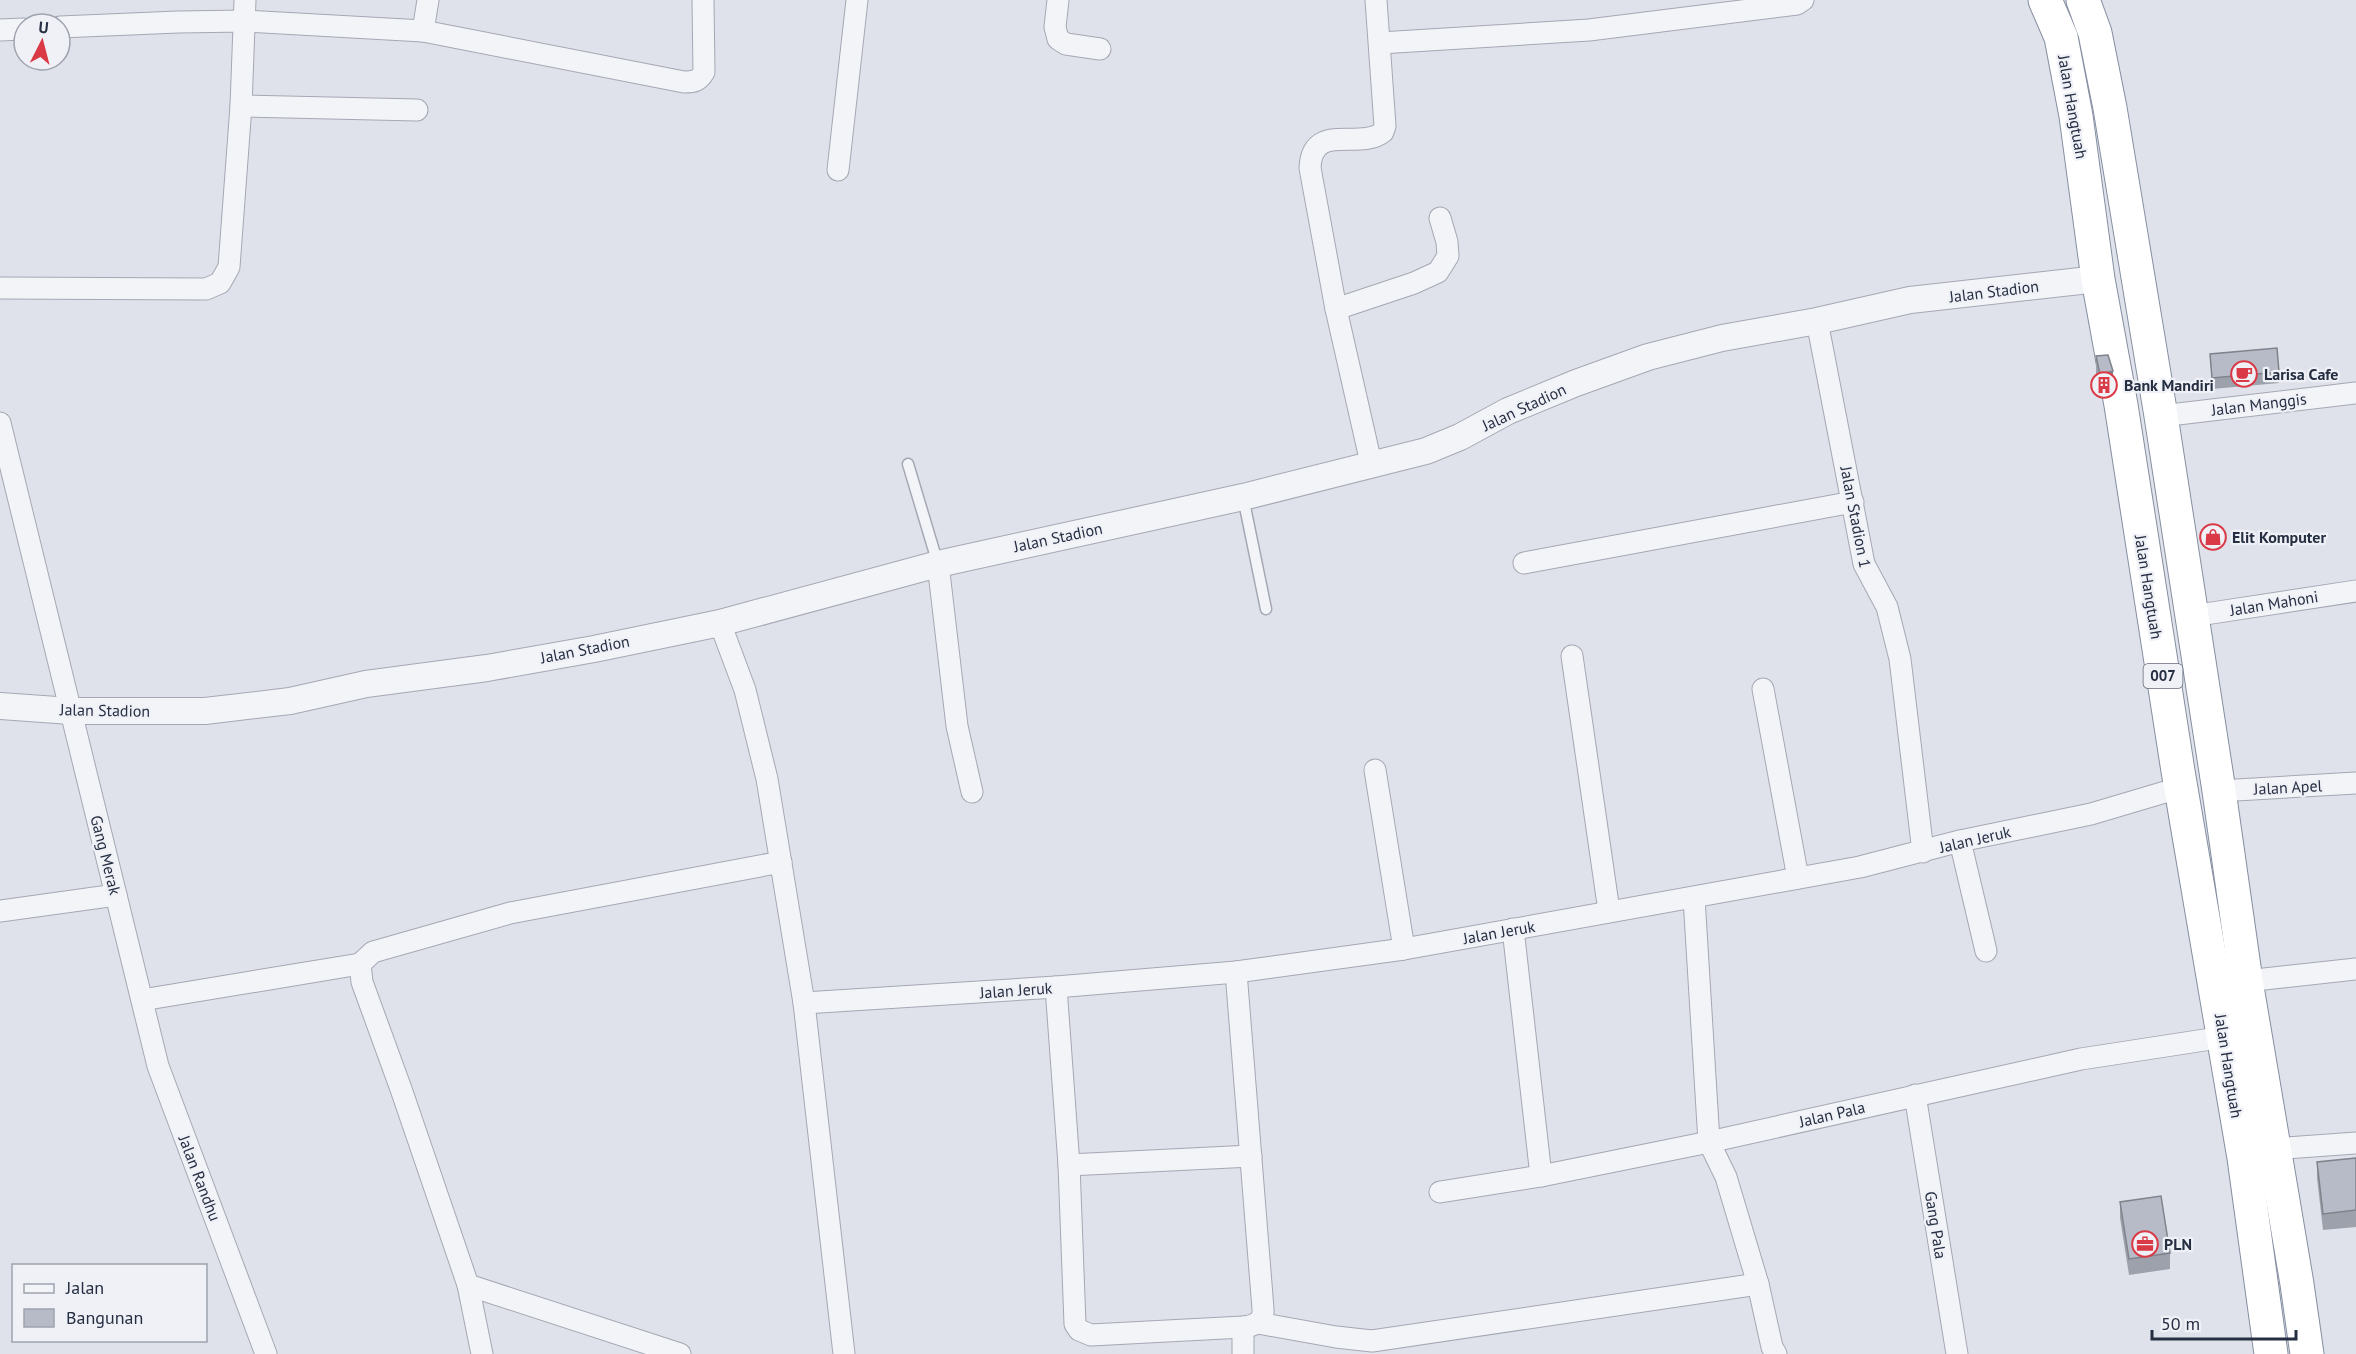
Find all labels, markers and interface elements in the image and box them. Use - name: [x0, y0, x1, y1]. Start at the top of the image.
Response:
- north arrow: [12, 12, 72, 72]
- text: U: [38, 17, 50, 38]
- street label: Jalan Hangtuah: [2054, 53, 2092, 160]
- street label: Jalan Stadion: [1947, 276, 2040, 307]
- cafe icon: Larisa Cafe: [2229, 359, 2259, 389]
- place label: Larisa Cafe: [2264, 364, 2339, 384]
- building icon: Bank Mandiri: [2089, 370, 2119, 400]
- place label: Bank Mandiri: [2124, 375, 2214, 395]
- street label: Jalan Stadion: [1478, 379, 1569, 436]
- street label: Jalan Manggis: [2209, 388, 2308, 420]
- street label: Jalan Stadion 1: [1836, 463, 1876, 570]
- street label: Jalan Stadion: [1011, 518, 1104, 556]
- shop icon: Elit Komputer: [2198, 522, 2228, 552]
- place label: Elit Komputer: [2232, 527, 2326, 547]
- street label: Jalan Hangtuah: [2131, 533, 2167, 640]
- street label: Jalan Mahoni: [2227, 586, 2320, 620]
- street label: Jalan Stadion: [538, 631, 631, 668]
- road number: 007: [2144, 664, 2182, 688]
- street label: Jalan Stadion: [59, 699, 150, 721]
- street label: Jalan Apel: [2252, 775, 2323, 799]
- street label: Gang Merak: [86, 813, 126, 897]
- street label: Jalan Jeruk: [1936, 821, 2013, 857]
- street label: Jalan Jeruk: [1460, 916, 1537, 948]
- street label: Jalan Jeruk: [978, 977, 1053, 1003]
- street label: Jalan Hangtuah: [2211, 1012, 2247, 1119]
- street label: Jalan Pala: [1796, 1097, 1867, 1132]
- street label: Jalan Randhu: [174, 1131, 226, 1224]
- street label: Gang Pala: [1921, 1190, 1951, 1260]
- office icon: PLN: [2130, 1229, 2160, 1259]
- place label: PLN: [2164, 1234, 2192, 1254]
- legend: [12, 1264, 207, 1342]
- text: Jalan: [65, 1276, 104, 1299]
- scale bar: [2152, 1303, 2296, 1341]
- text: Bangunan: [66, 1306, 143, 1329]
- text: 50 m: [2161, 1312, 2200, 1335]

